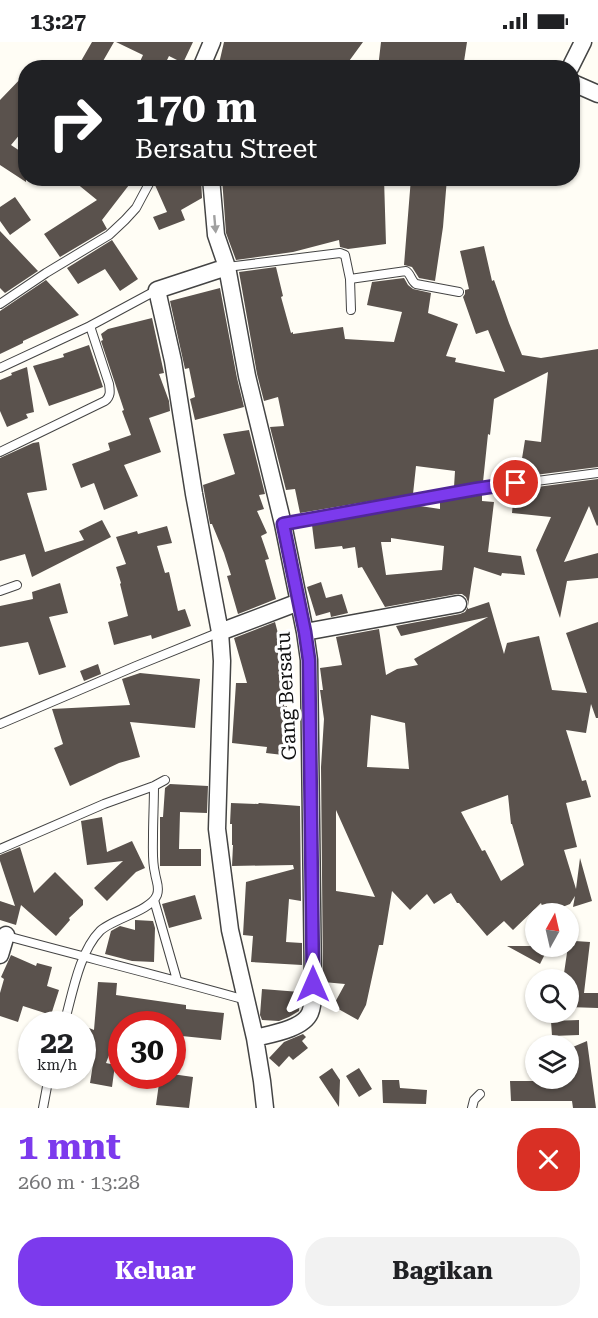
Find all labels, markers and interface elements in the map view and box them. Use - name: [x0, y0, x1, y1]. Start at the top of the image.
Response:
- text: 13:27: [30, 9, 86, 34]
- text: 170 m: [135, 83, 257, 132]
- icon: right: [36, 84, 114, 162]
- text: Bersatu Street: [135, 133, 317, 165]
- one-way arrow: [210, 214, 220, 233]
- pin: [490, 457, 541, 508]
- icon: arrive: [499, 466, 532, 499]
- street label: Gang Bersatu: [271, 631, 301, 761]
- north arrow: [525, 903, 579, 957]
- map controls: [525, 903, 579, 1089]
- position arrow: [281, 952, 345, 1016]
- button: search: [525, 969, 579, 1023]
- speed limit sign: 30: [108, 1011, 186, 1089]
- text: 22: [40, 1025, 74, 1060]
- button: layers: [525, 1035, 579, 1089]
- text: km/h: [37, 1056, 77, 1074]
- text: 1 mnt: [18, 1126, 121, 1168]
- button: close: [517, 1128, 580, 1191]
- text: 260 m · 13:28: [18, 1170, 140, 1194]
- button: Keluar: [18, 1237, 293, 1306]
- button: Bagikan: [305, 1237, 580, 1306]

